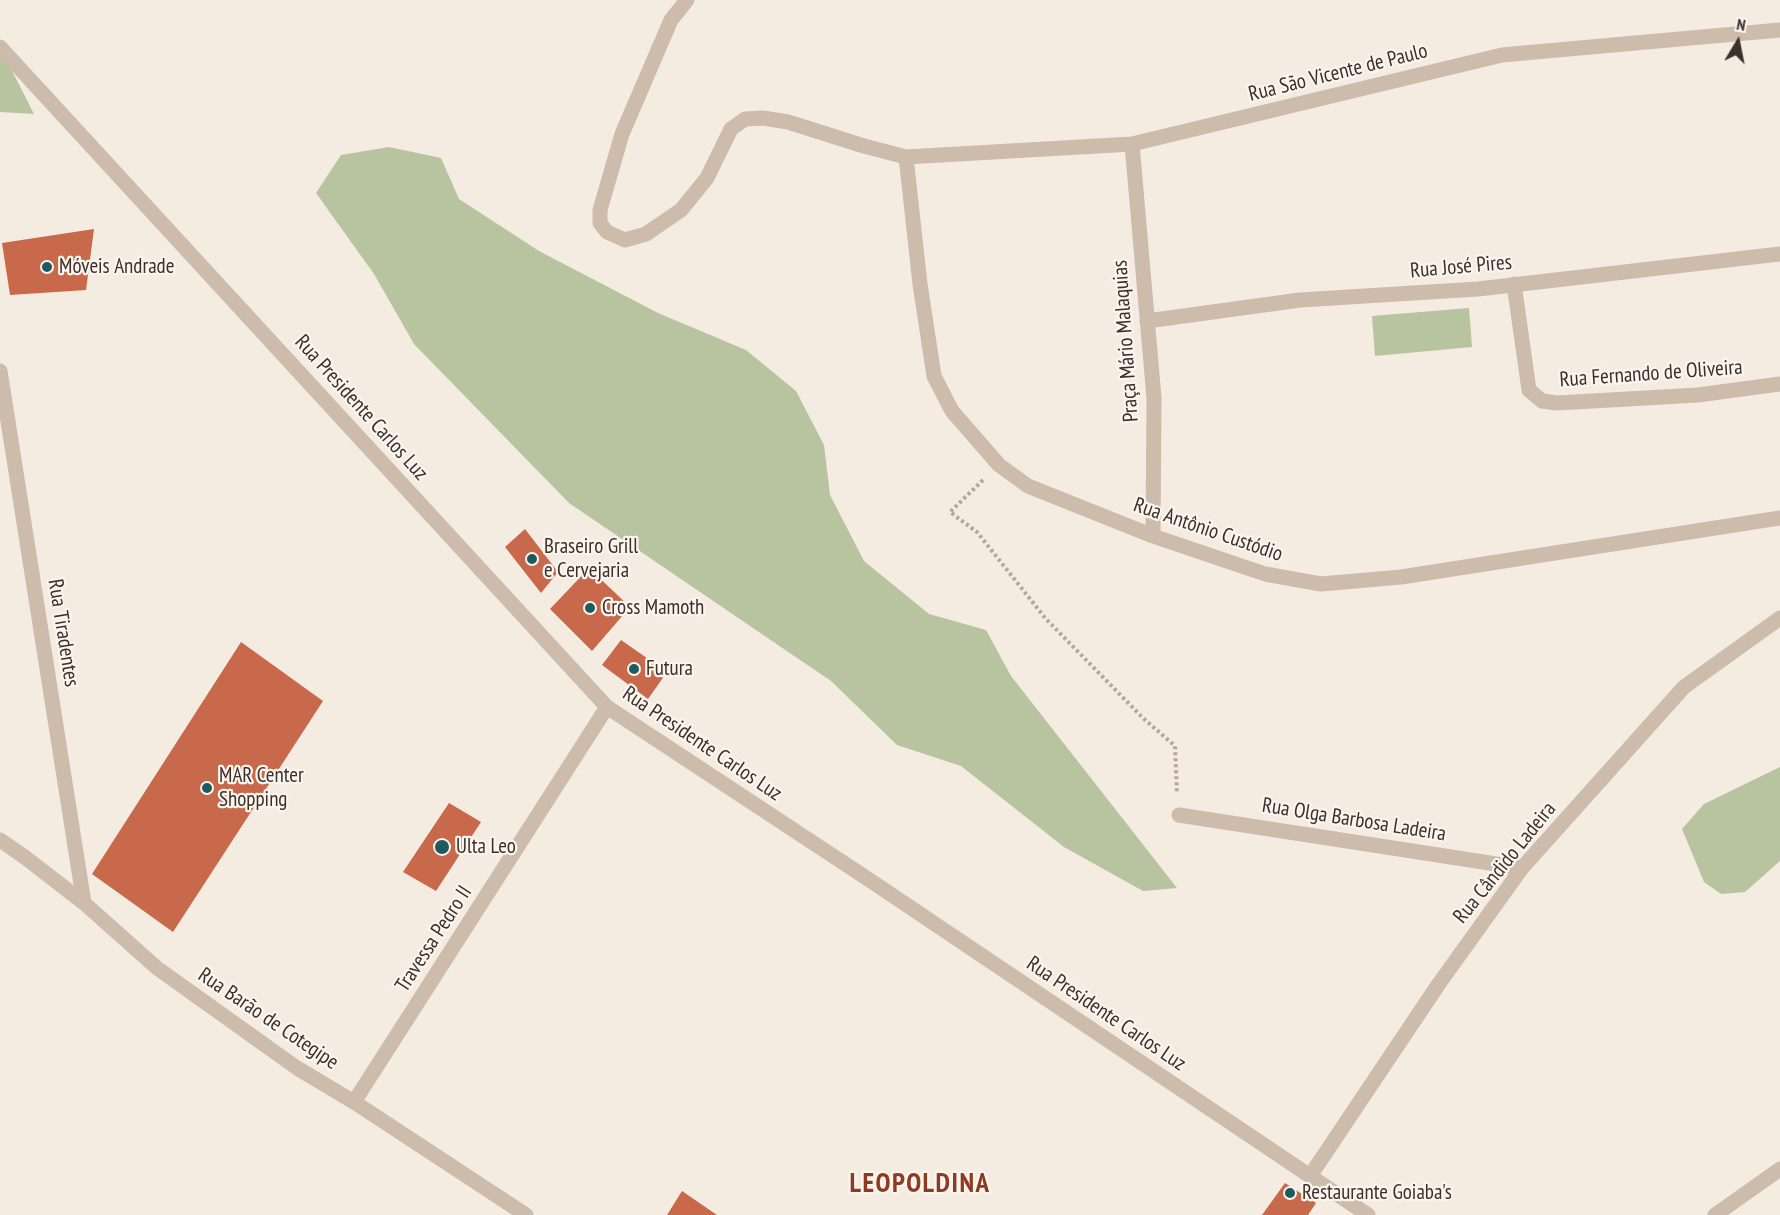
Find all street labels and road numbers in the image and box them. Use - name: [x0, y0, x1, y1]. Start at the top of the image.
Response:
- street label: Rua São Vicente de Paulo: [1246, 39, 1430, 107]
- street label: Rua José Pires: [1409, 250, 1513, 284]
- street label: Praça Mário Malaquias: [1108, 259, 1144, 423]
- street label: Rua Presidente Carlos Luz: [289, 330, 433, 486]
- street label: Rua Fernando de Oliveira: [1559, 355, 1743, 393]
- street label: Rua Antônio Custódio: [1130, 493, 1286, 567]
- street label: Rua Tiradentes: [42, 577, 84, 689]
- street label: Rua Presidente Carlos Luz: [617, 681, 787, 807]
- street label: Rua Olga Barbosa Ladeira: [1260, 793, 1448, 847]
- street label: Rua Cândido Ladeira: [1448, 797, 1562, 929]
- street label: Travessa Pedro II: [390, 881, 478, 997]
- street label: Rua Presidente Carlos Luz: [1021, 951, 1191, 1077]
- street label: Rua Barão de Cotegipe: [193, 963, 343, 1075]

